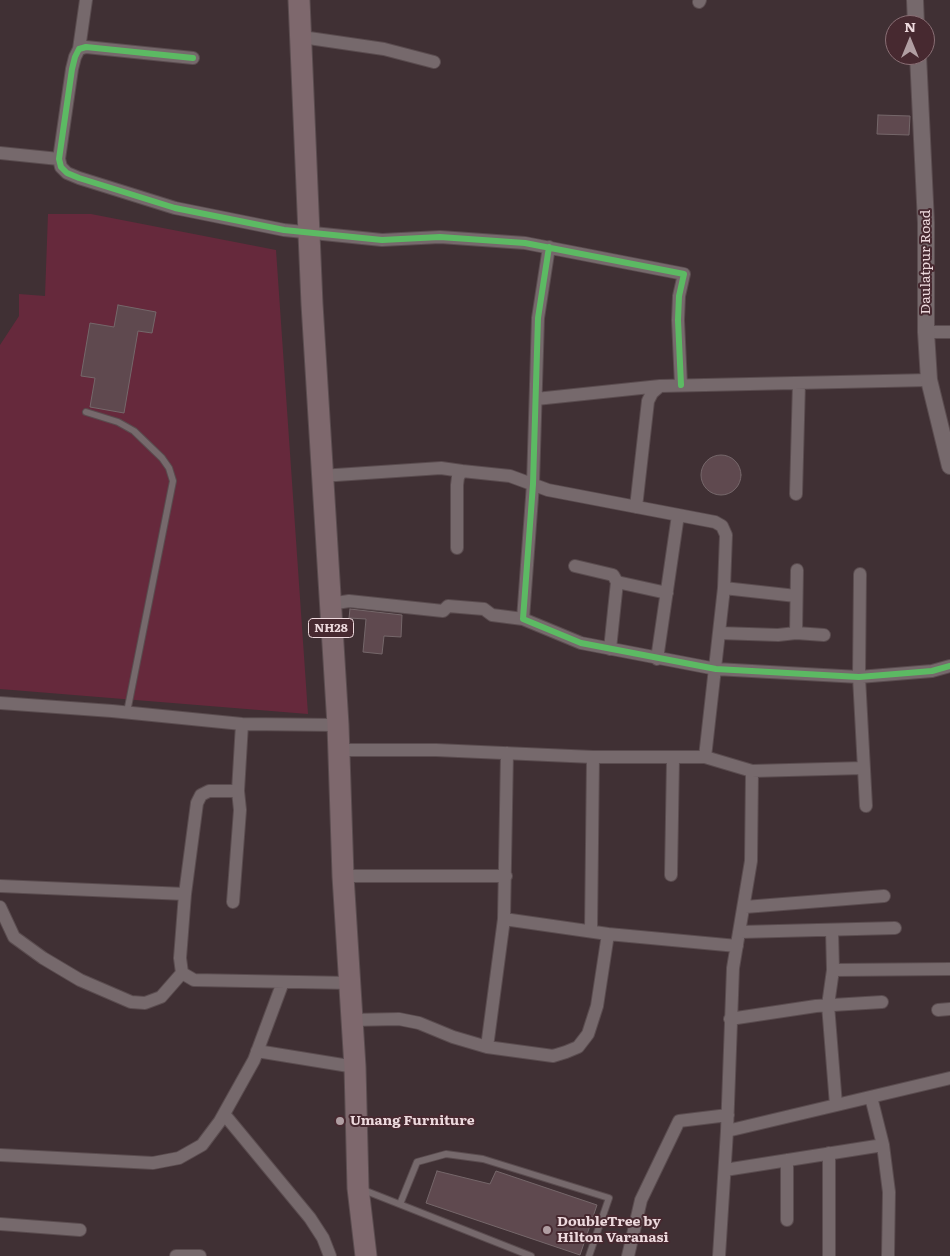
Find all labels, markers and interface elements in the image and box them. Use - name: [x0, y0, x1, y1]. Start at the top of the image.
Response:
- north arrow: [885, 15, 935, 65]
- text: N: [904, 16, 916, 36]
- street label: Daulatpur Road: [918, 210, 934, 314]
- road number: NH28: [308, 618, 354, 638]
- place label: Umang Furniture: [350, 1113, 475, 1129]
- marker: Umang Furniture: [334, 1115, 346, 1127]
- place label: DoubleTree by Hilton Varanasi: [557, 1214, 669, 1246]
- marker: DoubleTree by Hilton Varanasi: [541, 1224, 553, 1236]

